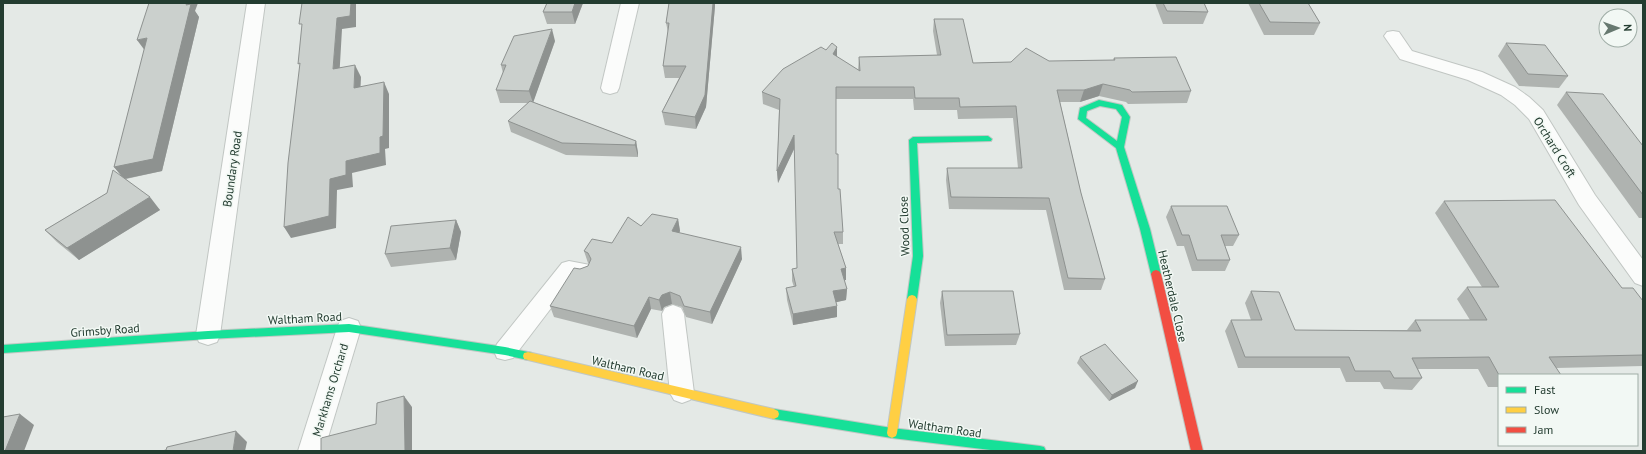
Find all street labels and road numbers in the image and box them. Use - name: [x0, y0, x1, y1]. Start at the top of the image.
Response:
- street label: Orchard Croft: [1530, 114, 1580, 180]
- street label: Boundary Road: [219, 130, 245, 208]
- street label: Wood Close: [895, 196, 913, 256]
- street label: Heatherdale Close: [1155, 248, 1191, 344]
- street label: Waltham Road: [268, 309, 342, 327]
- street label: Grimsby Road: [70, 320, 140, 340]
- street label: Markhams Orchard: [309, 342, 351, 438]
- street label: Waltham Road: [590, 352, 666, 384]
- street label: Waltham Road: [907, 415, 983, 441]

